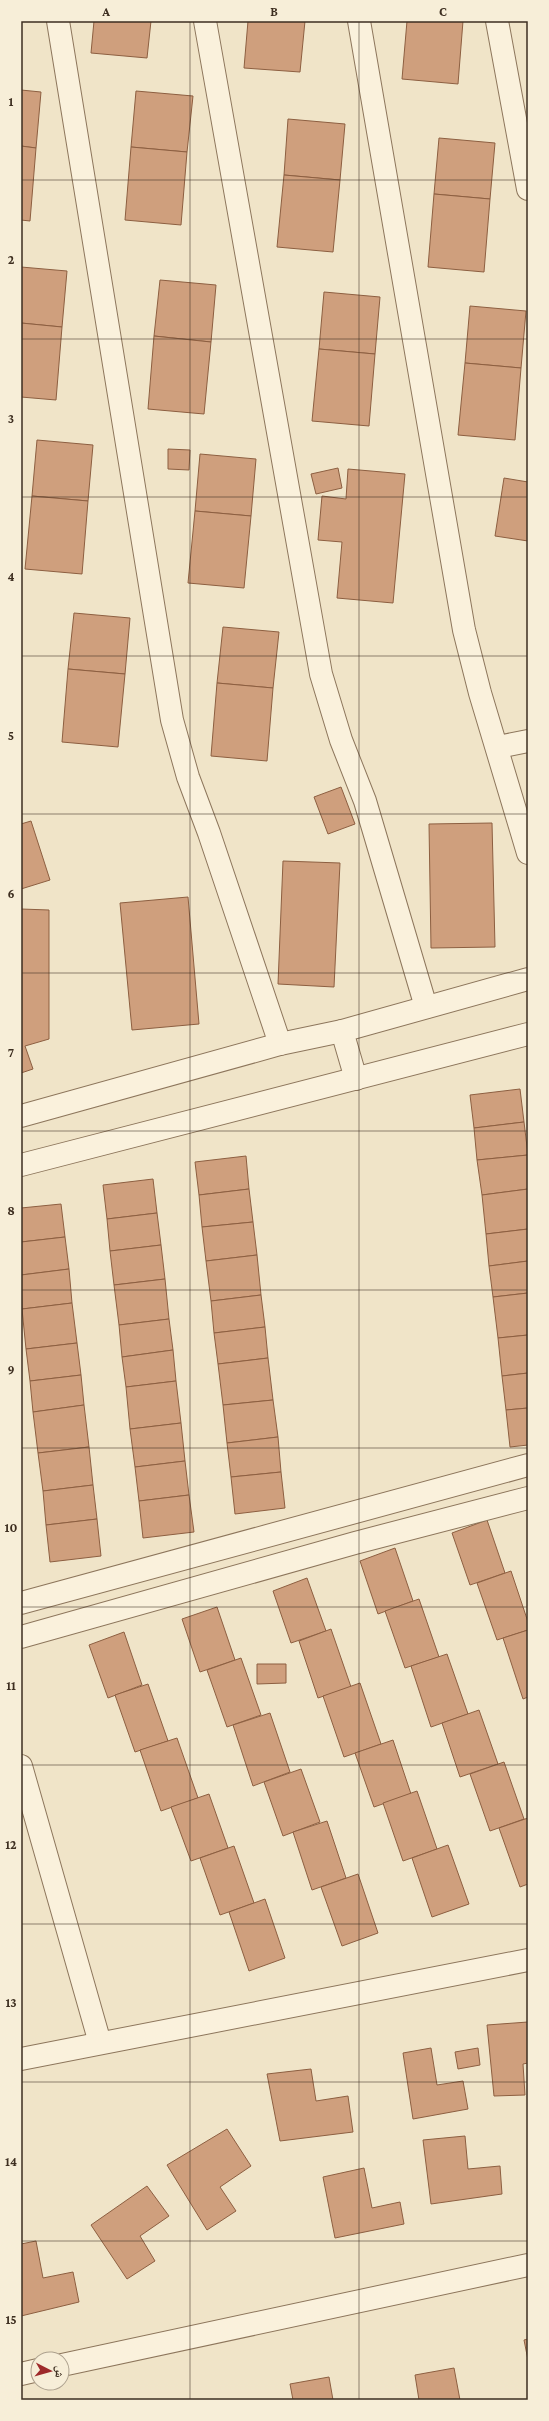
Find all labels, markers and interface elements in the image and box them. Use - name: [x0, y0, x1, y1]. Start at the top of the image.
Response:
- text: A: [101, 4, 110, 19]
- text: B: [270, 4, 278, 19]
- text: C: [439, 4, 447, 19]
- text: 1: [9, 94, 14, 109]
- text: 2: [8, 252, 15, 267]
- text: 3: [8, 411, 14, 426]
- text: 4: [7, 569, 15, 584]
- text: 5: [8, 728, 14, 743]
- text: 6: [7, 886, 15, 901]
- text: 7: [8, 1045, 14, 1060]
- text: 8: [7, 1203, 15, 1218]
- text: 9: [7, 1362, 15, 1377]
- text: 10: [5, 1520, 17, 1535]
- text: 11: [6, 1678, 16, 1693]
- text: 12: [5, 1837, 17, 1852]
- text: 13: [5, 1995, 17, 2010]
- text: 14: [5, 2154, 17, 2169]
- text: 15: [5, 2312, 17, 2327]
- north arrow: [30, 2351, 70, 2391]
- text: ش: [51, 2365, 67, 2379]

